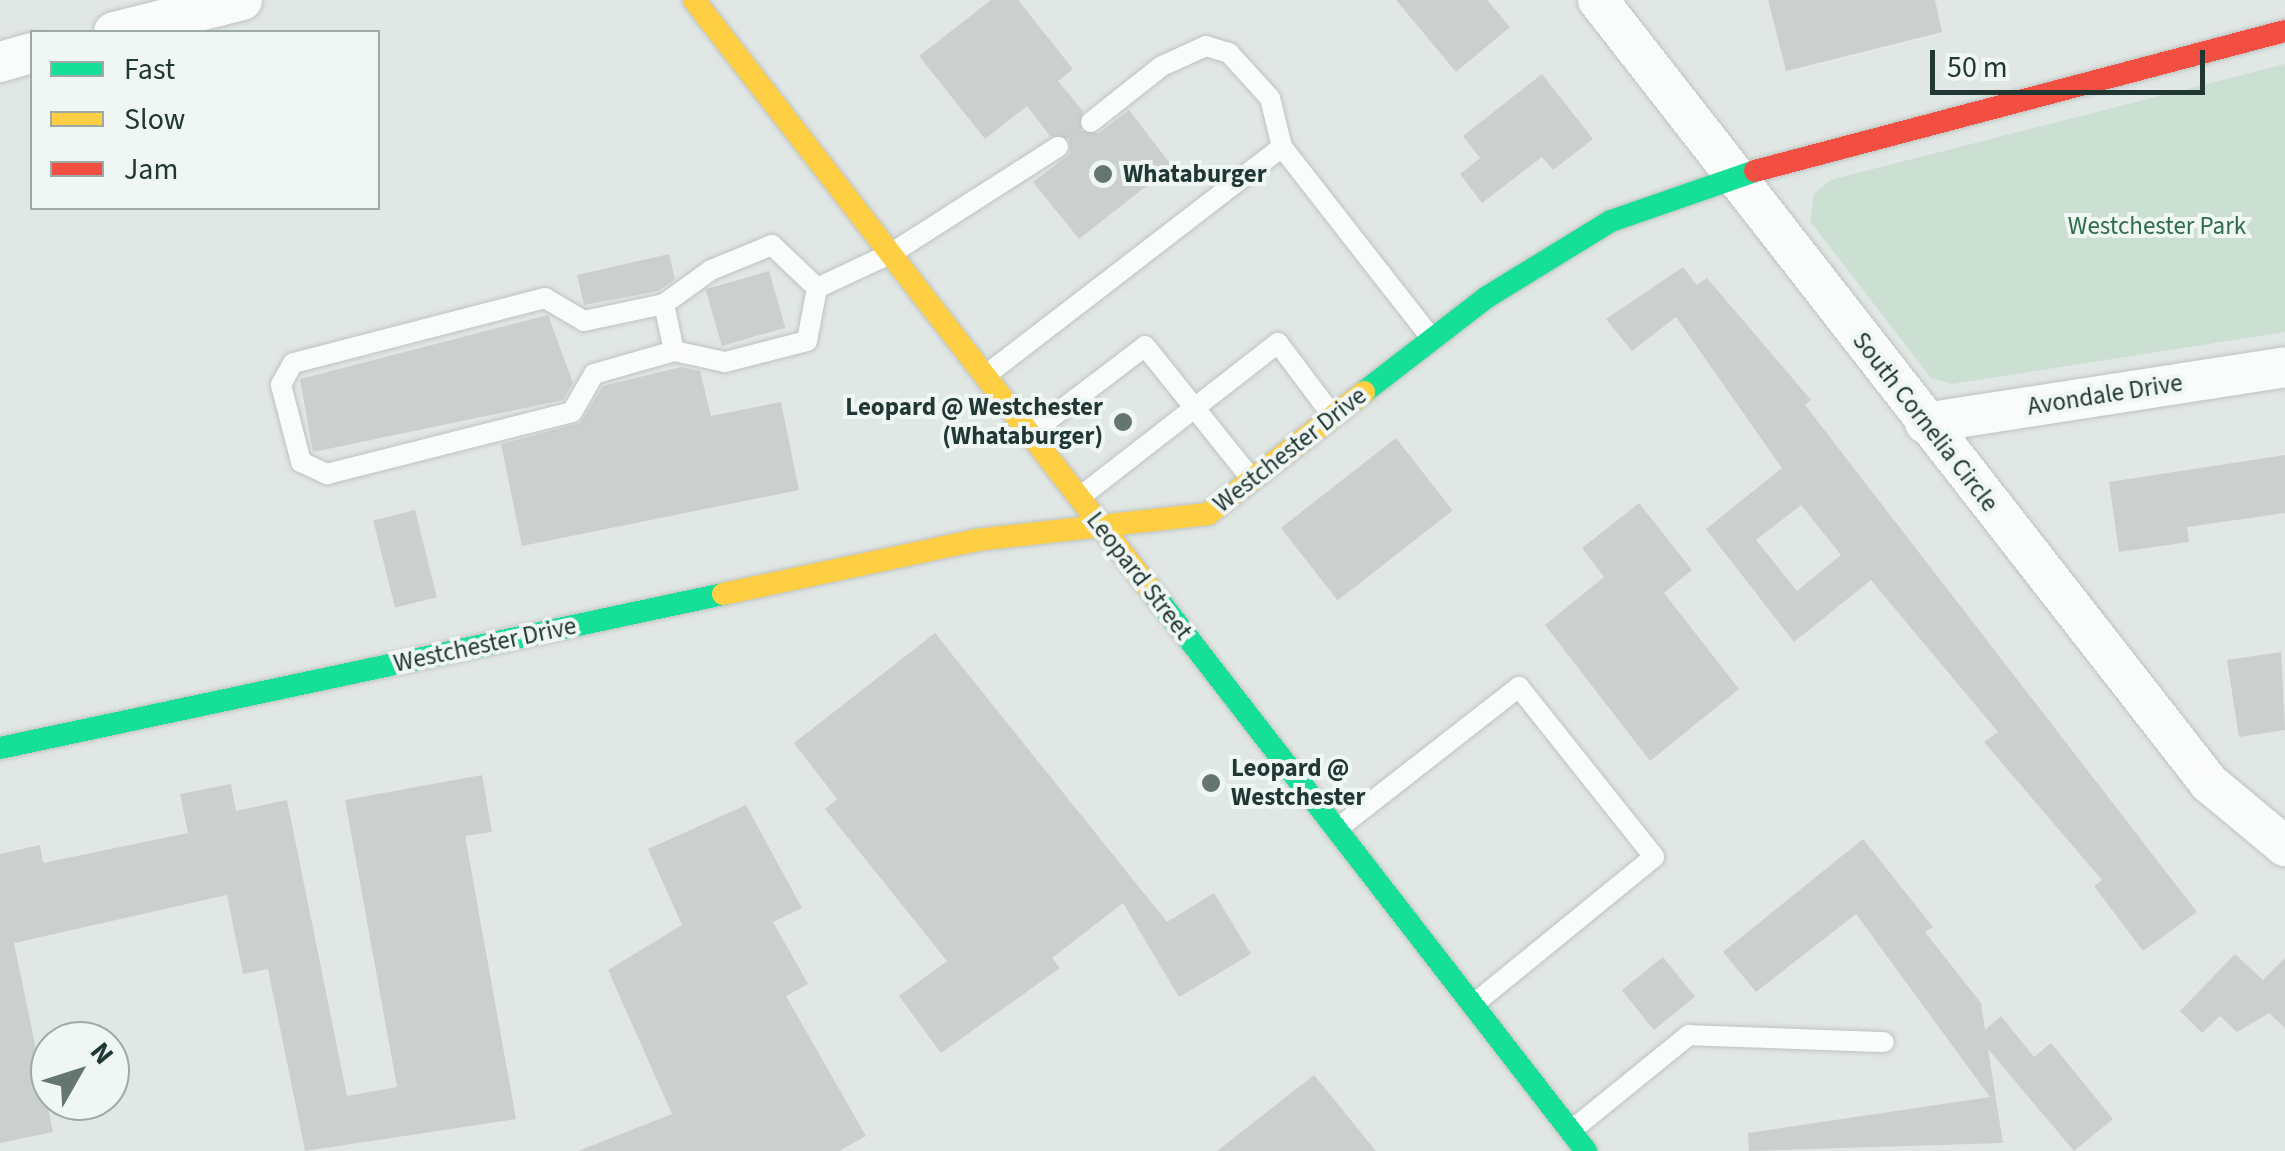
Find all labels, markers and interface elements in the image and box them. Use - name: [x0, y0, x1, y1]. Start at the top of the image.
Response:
- legend: [30, 30, 380, 210]
- scale bar: [1935, 30, 2210, 92]
- text: 50 m: [1947, 46, 2008, 89]
- text: Fast: [124, 48, 175, 91]
- text: Slow: [124, 98, 185, 141]
- text: Jam: [124, 148, 178, 191]
- place label: Whataburger: [1123, 159, 1267, 189]
- marker: Whataburger: [1092, 163, 1114, 185]
- park label: Westchester Park: [2068, 211, 2246, 241]
- street label: South Cornelia Circle: [1846, 326, 2004, 518]
- street label: Avondale Drive: [2025, 368, 2185, 422]
- street label: Westchester Drive: [1208, 381, 1372, 519]
- place label: Leopard @ Westchester (Whataburger): [845, 393, 1103, 452]
- marker: Leopard @ Westchester (Whataburger): [1112, 411, 1134, 433]
- street label: Leopard Street: [1080, 506, 1198, 646]
- street label: Westchester Drive: [391, 611, 579, 679]
- place label: Leopard @ Westchester: [1231, 754, 1365, 813]
- marker: Leopard @ Westchester: [1200, 772, 1222, 794]
- north arrow: [30, 1021, 130, 1121]
- text: N: [80, 1034, 123, 1073]

